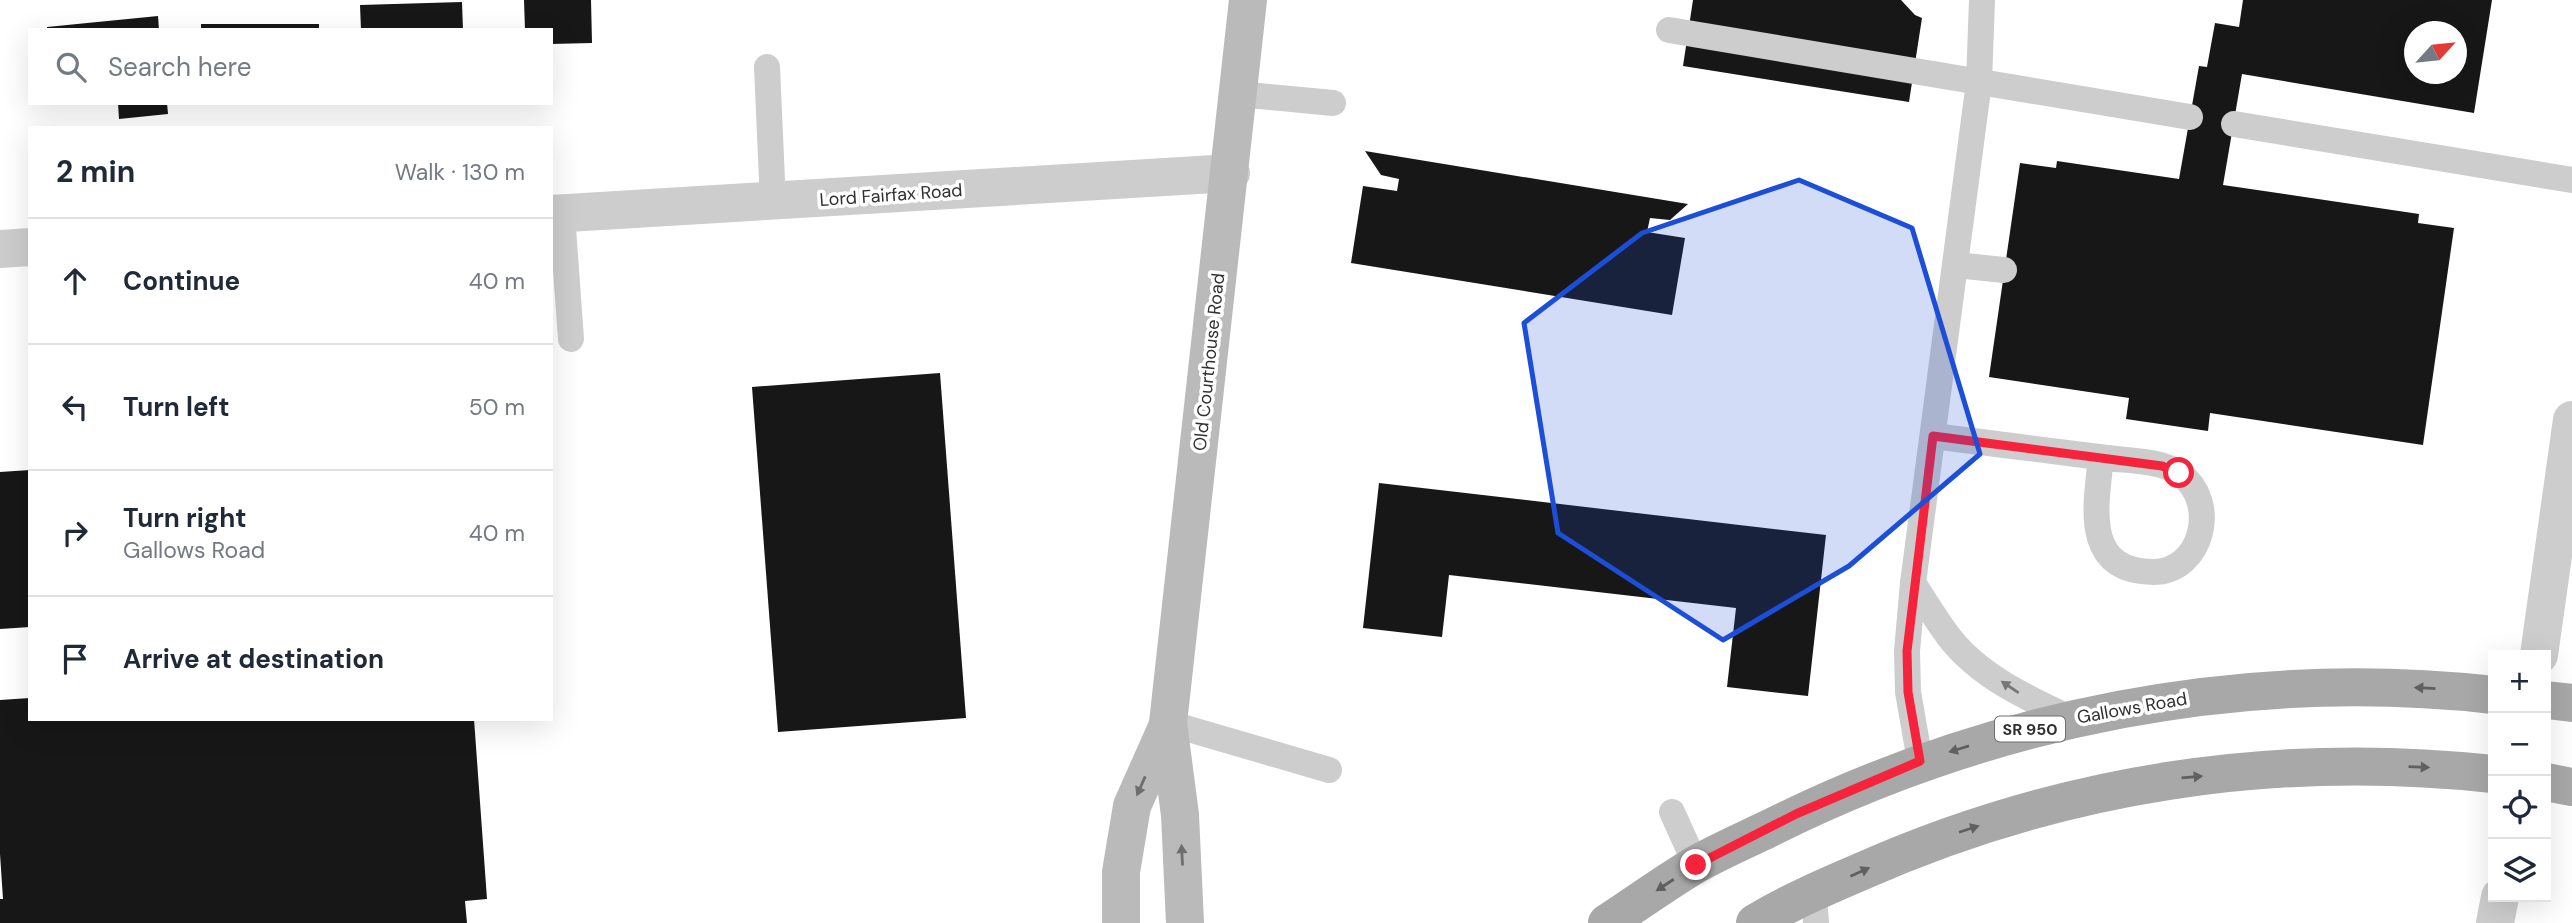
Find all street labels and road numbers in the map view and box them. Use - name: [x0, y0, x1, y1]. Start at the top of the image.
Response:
- street label: Lord Fairfax Road: [819, 178, 963, 212]
- street label: Old Courthouse Road: [1188, 272, 1230, 452]
- street label: Gallows Road: [2075, 687, 2189, 729]
- road number: SR 950: [1995, 716, 2065, 742]

